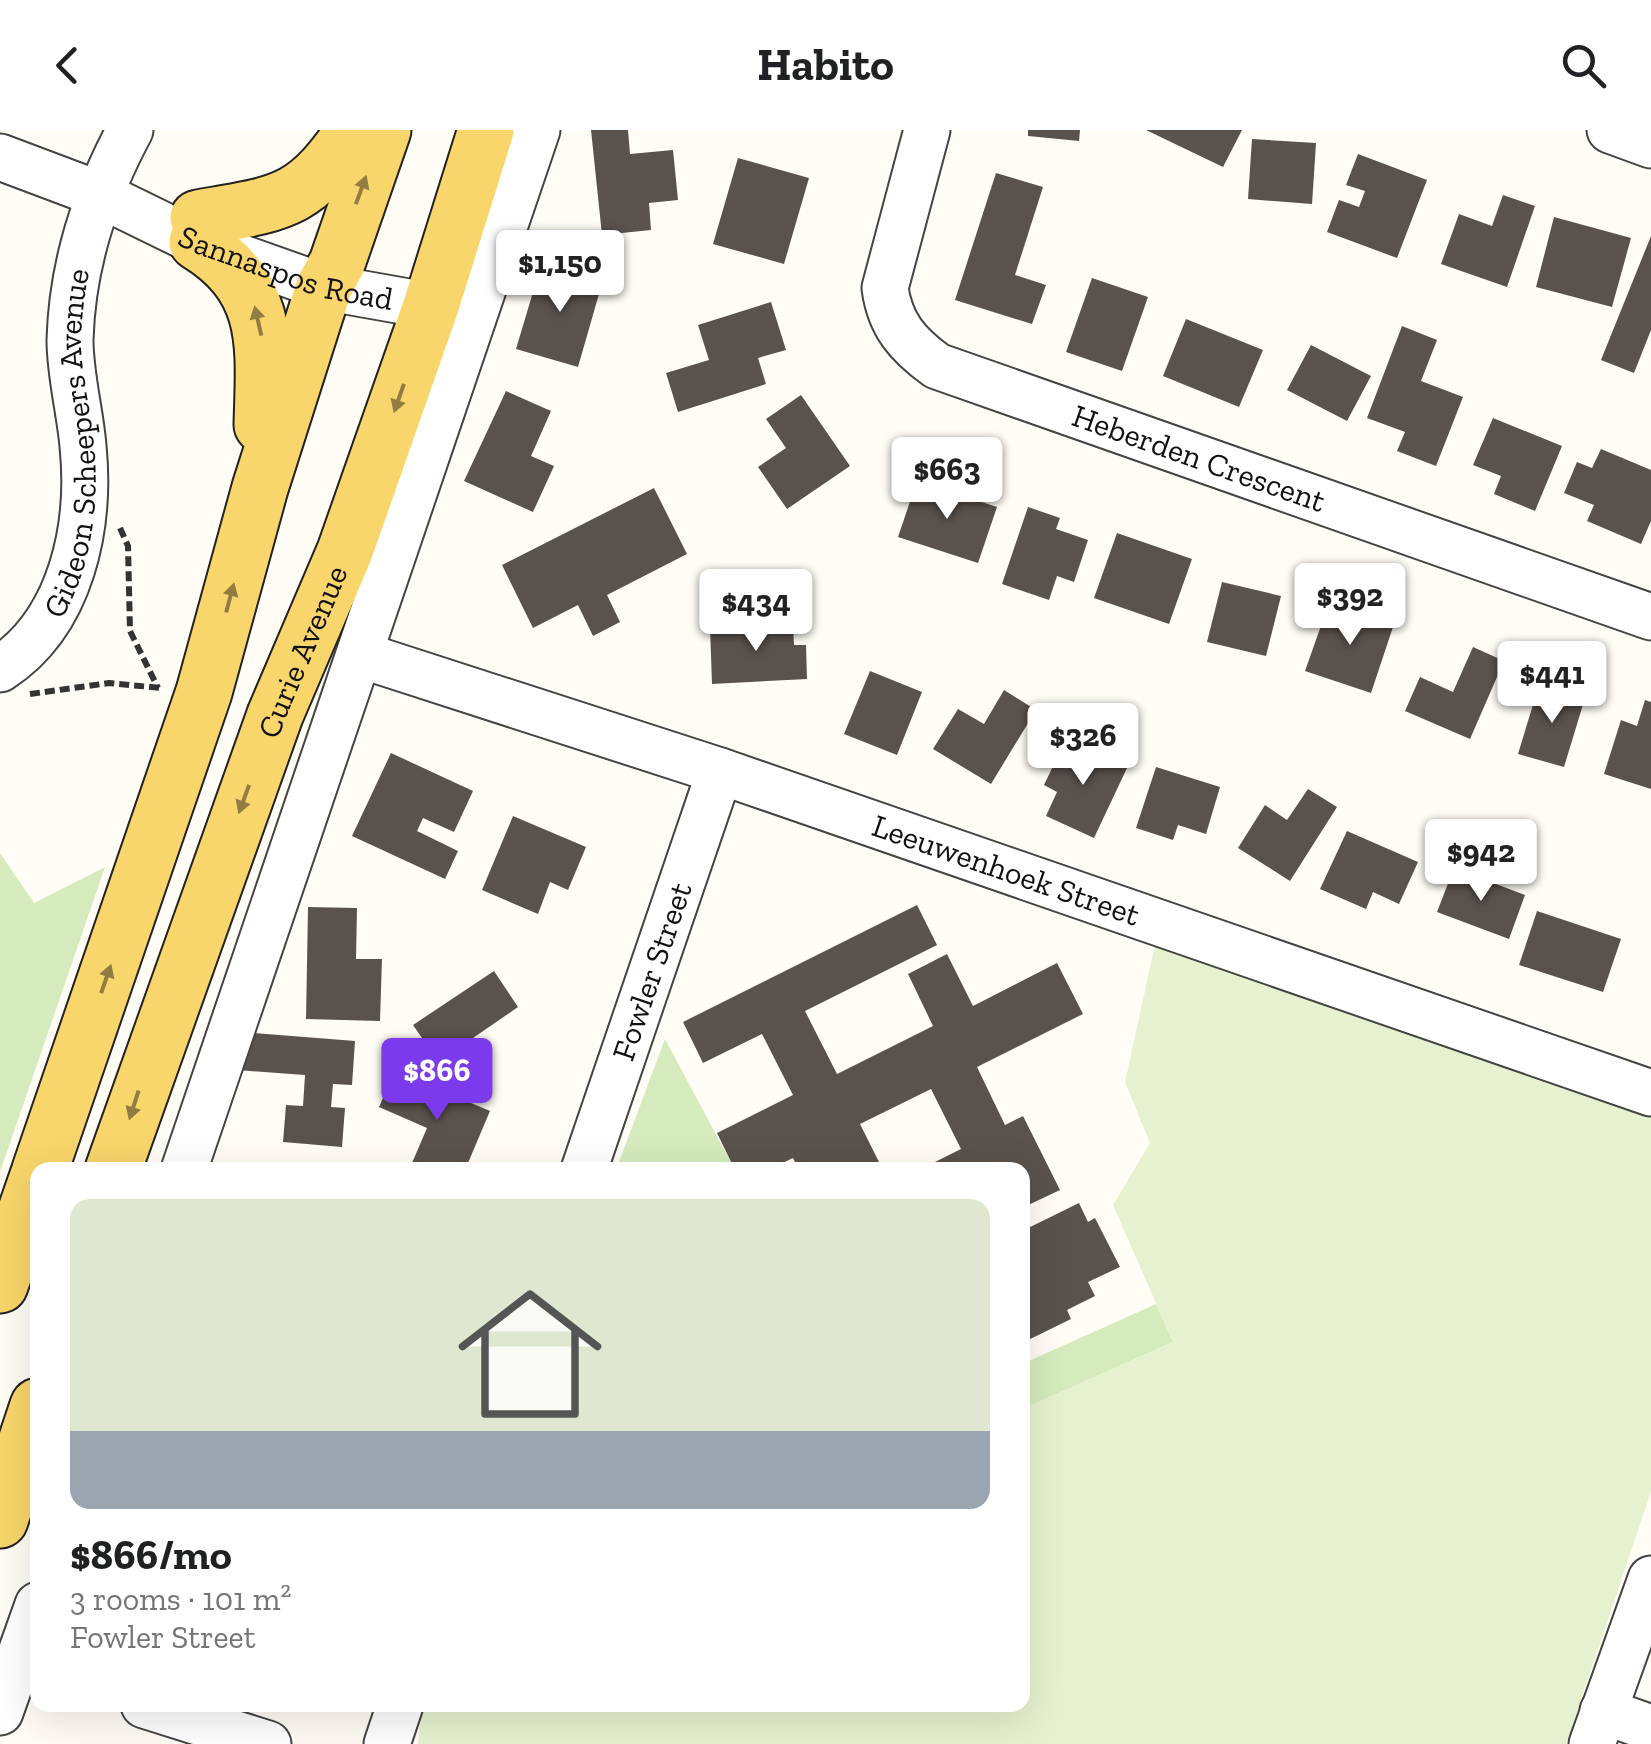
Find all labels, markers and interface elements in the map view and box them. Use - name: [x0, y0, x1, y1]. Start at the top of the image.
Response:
- icon: back: [40, 38, 95, 93]
- text: Habito: [757, 38, 894, 92]
- icon: search: [1556, 38, 1611, 93]
- one-way arrow: [355, 174, 370, 204]
- street label: Sannaspos Road: [172, 217, 397, 318]
- pin: $1,150: [479, 230, 641, 315]
- text: $1,150: [518, 243, 602, 281]
- street label: Gideon Scheepers Avenue: [35, 265, 104, 624]
- one-way arrow: [250, 305, 265, 336]
- one-way arrow: [391, 383, 406, 413]
- street label: Heberden Crescent: [1067, 396, 1331, 520]
- pin: $663: [888, 437, 1006, 522]
- text: $663: [913, 450, 981, 488]
- street label: Curie Avenue: [249, 560, 356, 743]
- pin: $392: [1291, 563, 1409, 648]
- pin: $434: [697, 569, 815, 654]
- text: $392: [1316, 576, 1384, 614]
- text: $434: [721, 582, 791, 620]
- one-way arrow: [223, 583, 238, 613]
- pin: $441: [1493, 641, 1611, 726]
- text: $441: [1519, 654, 1585, 692]
- pin: $326: [1024, 703, 1142, 788]
- text: $326: [1049, 716, 1117, 754]
- one-way arrow: [236, 784, 251, 814]
- street label: Leeuwenhoek Street: [867, 806, 1145, 934]
- pin: $942: [1422, 819, 1540, 904]
- text: $942: [1447, 832, 1515, 870]
- street label: Fowler Street: [604, 877, 700, 1065]
- one-way arrow: [99, 963, 114, 993]
- pin: $866: [378, 1038, 496, 1123]
- text: $866: [403, 1051, 471, 1089]
- one-way arrow: [126, 1090, 141, 1120]
- icon: home: [440, 1264, 620, 1444]
- text: $866/mo: [70, 1529, 232, 1580]
- text: 3 rooms · 101 m²: [70, 1580, 291, 1618]
- text: Fowler Street: [70, 1618, 256, 1656]

